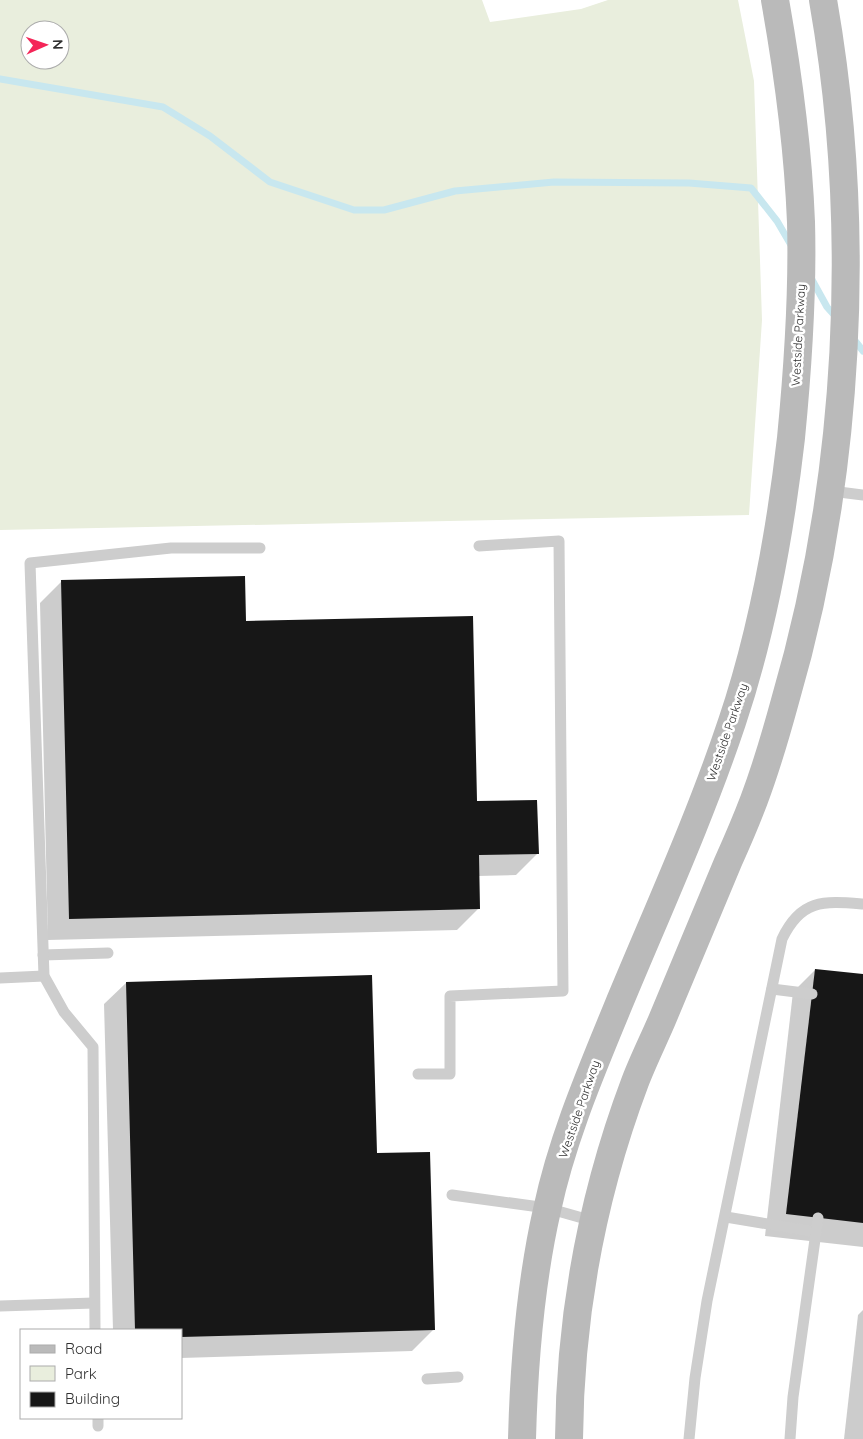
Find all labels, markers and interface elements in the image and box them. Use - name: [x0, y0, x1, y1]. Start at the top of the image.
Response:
- north arrow: [20, 20, 70, 70]
- text: N: [49, 39, 67, 50]
- street label: Westside Parkway: [788, 284, 808, 386]
- street label: Westside Parkway: [703, 681, 751, 783]
- street label: Westside Parkway: [555, 1058, 603, 1160]
- legend: [20, 1329, 182, 1419]
- text: Road: [65, 1339, 102, 1358]
- text: Park: [65, 1364, 97, 1383]
- text: Building: [65, 1389, 120, 1408]

